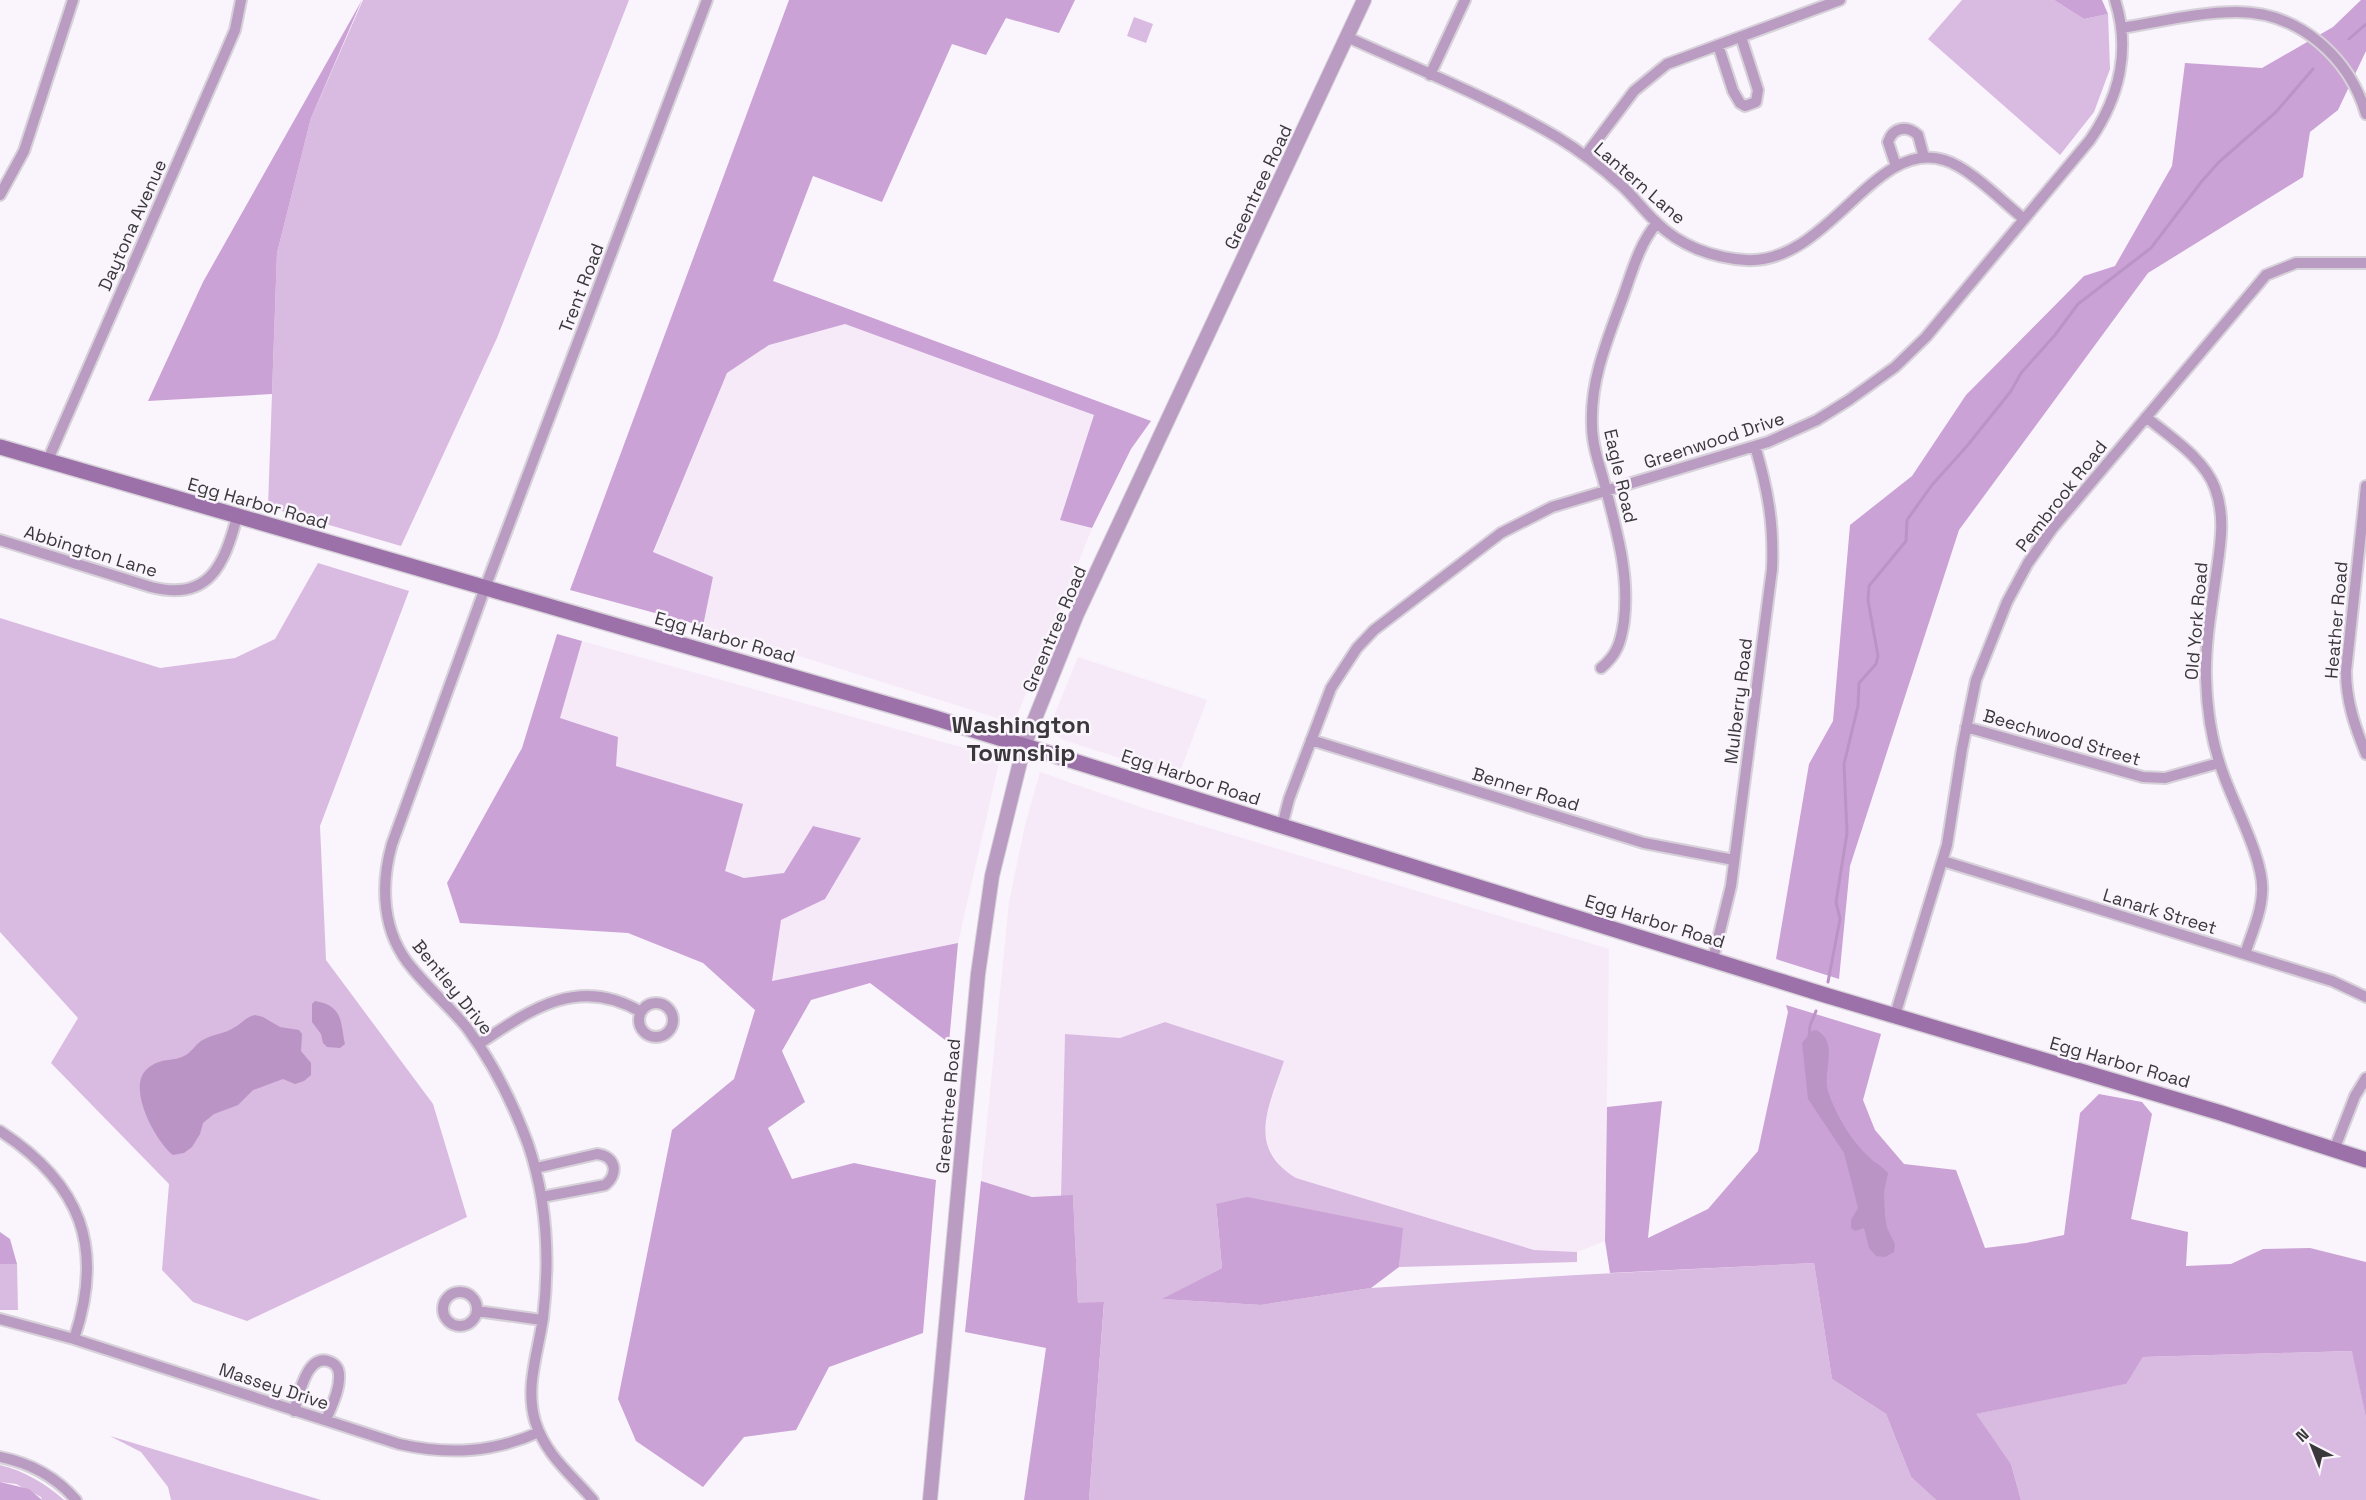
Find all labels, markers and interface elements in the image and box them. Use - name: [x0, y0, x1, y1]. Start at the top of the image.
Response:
- street label: Greentree Road: [1219, 121, 1297, 253]
- street label: Lantern Lane: [1589, 137, 1691, 229]
- street label: Daytona Avenue: [93, 156, 171, 294]
- street label: Trent Road: [553, 240, 609, 336]
- street label: Greenwood Drive: [1641, 406, 1787, 474]
- street label: Eagle Road: [1599, 427, 1643, 525]
- street label: Pembrook Road: [2010, 436, 2112, 556]
- street label: Egg Harbor Road: [185, 472, 331, 534]
- street label: Abbington Lane: [22, 520, 160, 582]
- street label: Heather Road: [2319, 560, 2353, 680]
- street label: Old York Road: [2179, 561, 2213, 681]
- street label: Greentree Road: [1017, 562, 1091, 696]
- street label: Egg Harbor Road: [652, 606, 798, 668]
- street label: Mulberry Road: [1719, 637, 1757, 765]
- street label: Beechwood Street: [1981, 704, 2143, 770]
- district label: Washington Township: [951, 709, 1091, 768]
- street label: Egg Harbor Road: [1118, 744, 1264, 810]
- street label: Benner Road: [1470, 762, 1582, 816]
- street label: Lanark Street: [2100, 883, 2220, 939]
- street label: Egg Harbor Road: [1582, 889, 1728, 953]
- street label: Bentley Drive: [408, 935, 498, 1039]
- street label: Egg Harbor Road: [2047, 1031, 2193, 1093]
- street label: Greentree Road: [931, 1038, 965, 1174]
- street label: Massey Drive: [216, 1357, 332, 1415]
- north arrow: [2282, 1416, 2342, 1476]
- text: N: [2291, 1424, 2313, 1447]

